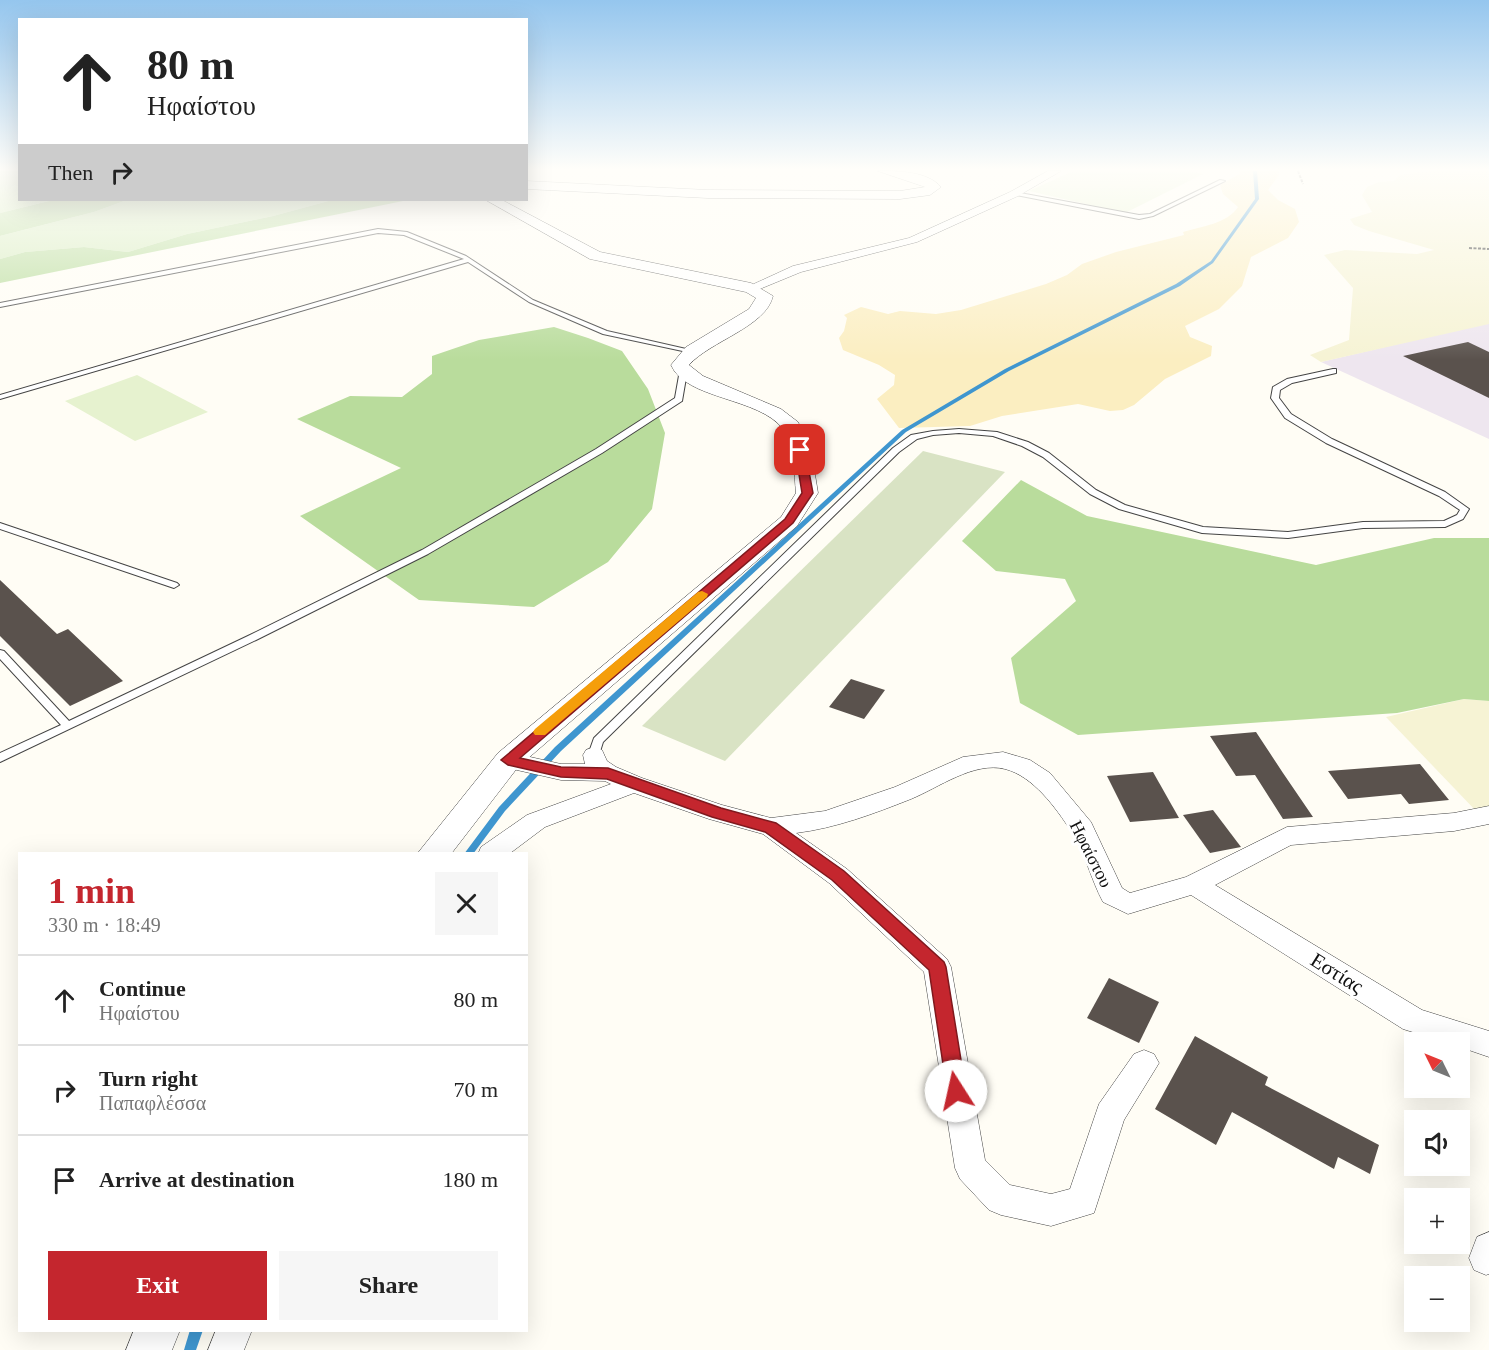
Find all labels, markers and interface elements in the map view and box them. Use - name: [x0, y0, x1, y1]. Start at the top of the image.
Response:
- icon: ahead: [48, 42, 126, 120]
- text: 80 m: [147, 42, 235, 88]
- text: Ηφαίστου: [147, 91, 256, 121]
- icon: right: [105, 156, 138, 189]
- text: Then: [48, 160, 93, 185]
- pin: [774, 424, 825, 475]
- icon: arrive: [783, 433, 816, 466]
- street label: Ηφαίστου: [1066, 817, 1116, 891]
- text: 1 min: [48, 871, 135, 911]
- button: close: [435, 872, 498, 935]
- text: 330 m · 18:49: [48, 914, 161, 936]
- street label: Εστίας: [1306, 948, 1368, 999]
- text: Continue: [99, 976, 186, 1001]
- icon: ahead: [48, 984, 81, 1017]
- text: 80 m: [453, 987, 498, 1012]
- text: Ηφαίστου: [99, 1002, 180, 1024]
- north arrow: [1404, 1032, 1470, 1098]
- map controls: [1404, 1032, 1470, 1332]
- position arrow: [924, 1059, 988, 1123]
- text: Turn right: [99, 1066, 198, 1091]
- icon: right: [48, 1074, 81, 1107]
- text: 70 m: [453, 1077, 498, 1102]
- text: Παπαφλέσσα: [99, 1092, 206, 1114]
- button: sound: [1404, 1110, 1470, 1176]
- icon: arrive: [48, 1164, 81, 1197]
- text: Arrive at destination: [99, 1167, 295, 1192]
- text: 180 m: [442, 1167, 498, 1192]
- button: +: [1404, 1188, 1470, 1254]
- button: Exit: [48, 1251, 267, 1320]
- button: Share: [279, 1251, 498, 1320]
- button: −: [1404, 1266, 1470, 1332]

